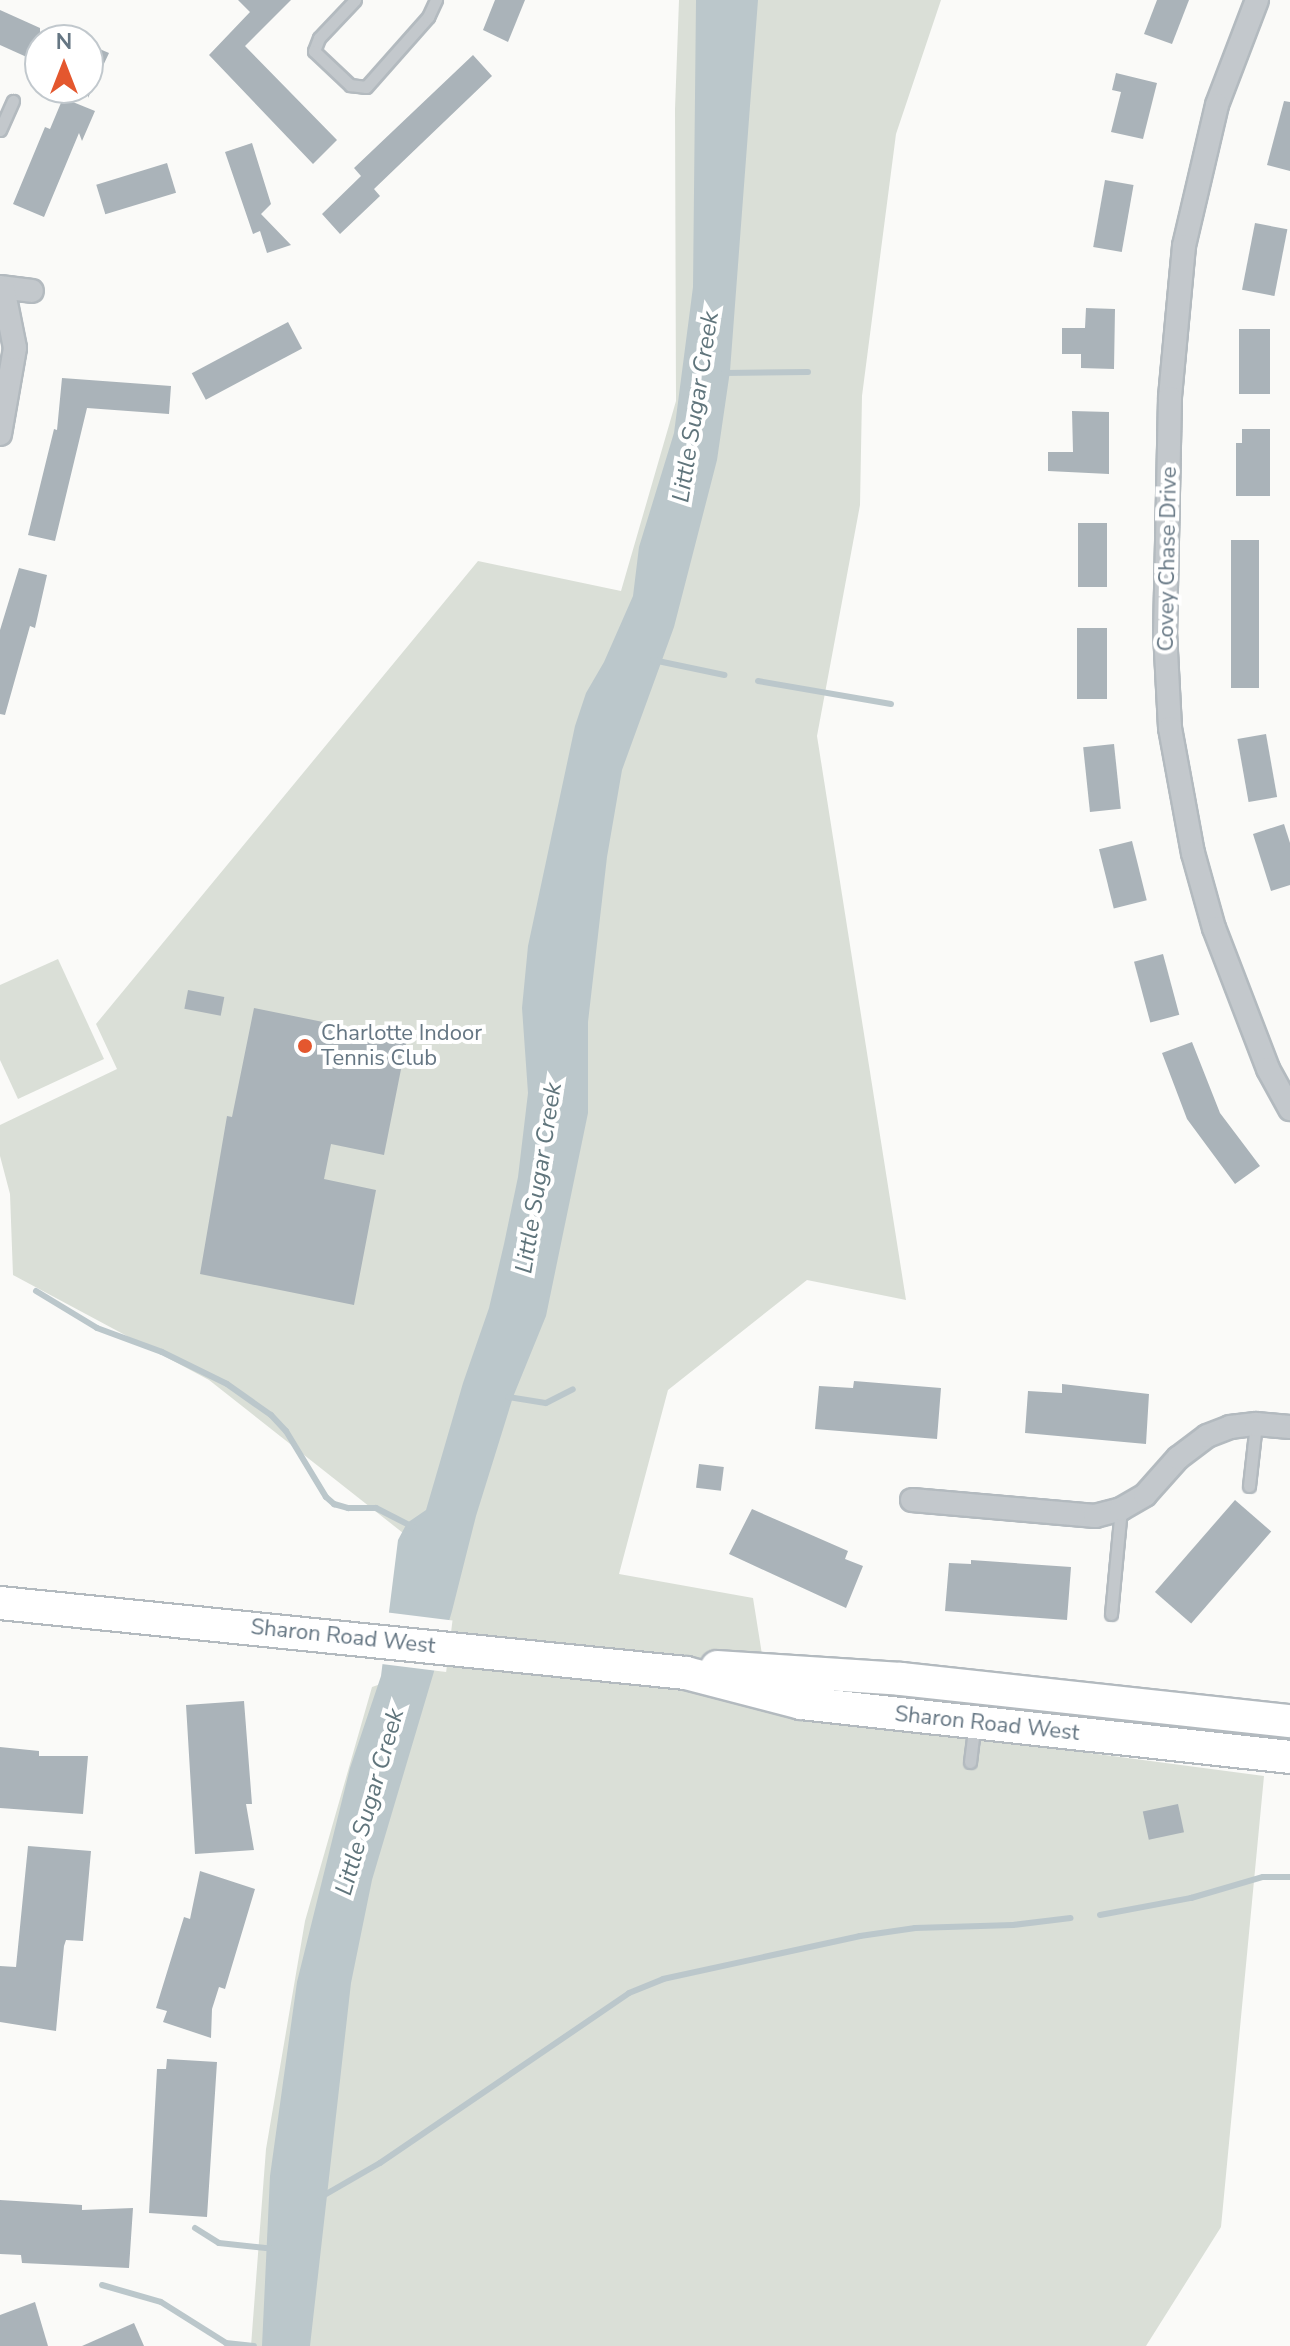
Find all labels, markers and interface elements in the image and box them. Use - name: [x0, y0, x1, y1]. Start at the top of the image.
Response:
- north arrow: [24, 24, 104, 104]
- text: N: [56, 27, 72, 57]
- water label: Little Sugar Creek: [667, 309, 725, 505]
- street label: Covey Chase Drive: [1153, 466, 1183, 652]
- place label: Charlotte Indoor Tennis Club: [321, 1020, 482, 1072]
- marker: Charlotte Indoor Tennis Club: [296, 1037, 314, 1055]
- water label: Little Sugar Creek: [510, 1080, 568, 1276]
- street label: Sharon Road West: [249, 1614, 437, 1660]
- street label: Sharon Road West: [893, 1701, 1081, 1747]
- water label: Little Sugar Creek: [330, 1705, 410, 1899]

